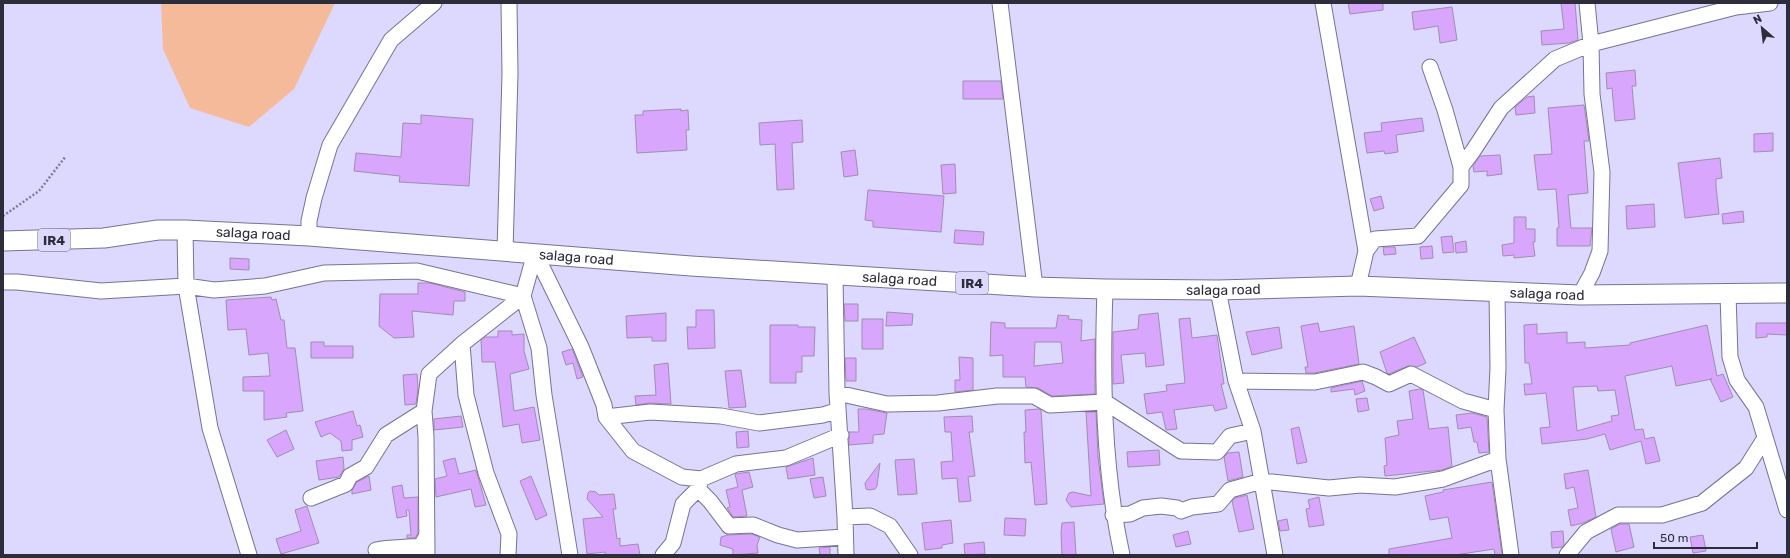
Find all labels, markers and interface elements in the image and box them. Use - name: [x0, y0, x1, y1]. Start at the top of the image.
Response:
- north arrow: [1742, 8, 1782, 48]
- text: N: [1751, 12, 1764, 27]
- street label: salaga road: [215, 224, 291, 244]
- road number: IR4: [38, 229, 70, 251]
- street label: salaga road: [538, 246, 614, 269]
- street label: salaga road: [862, 268, 938, 290]
- road number: IR4: [956, 272, 988, 294]
- street label: salaga road: [1186, 281, 1261, 299]
- street label: salaga road: [1509, 284, 1585, 304]
- scale bar: [1654, 524, 1757, 550]
- text: 50 m: [1660, 531, 1688, 545]

